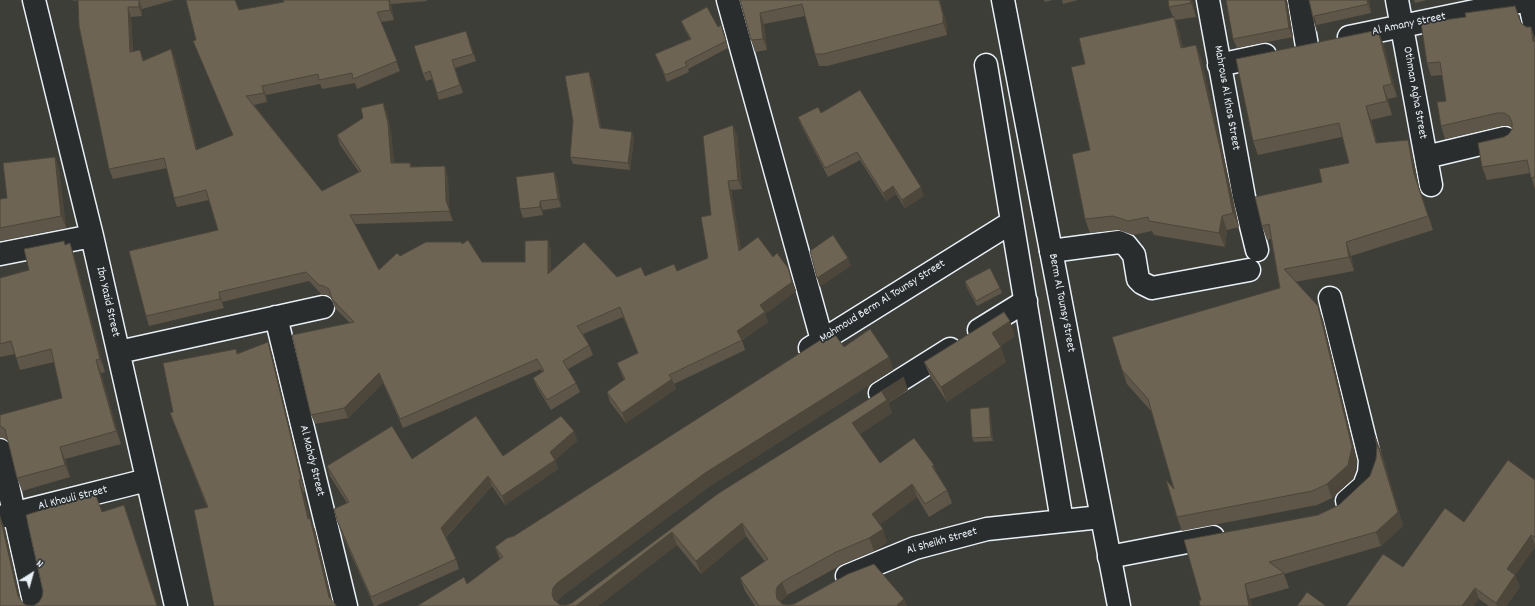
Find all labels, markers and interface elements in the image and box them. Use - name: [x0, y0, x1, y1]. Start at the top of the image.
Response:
- street label: Al Amany Street: [1371, 10, 1447, 40]
- street label: Mahrous Al Khos Street: [1210, 44, 1242, 152]
- street label: Othman Agha Street: [1399, 46, 1429, 140]
- street label: Berm Al Tounsy Street: [1044, 252, 1078, 354]
- street label: Mahmoud Berm Al Tounsy Street: [818, 257, 948, 347]
- street label: Ibn Yazid Street: [92, 266, 122, 338]
- street label: Al Mahdy Street: [295, 424, 327, 498]
- street label: Al Khouli Street: [37, 483, 109, 515]
- street label: Al Sheikh Street: [905, 525, 979, 559]
- north arrow: [12, 554, 52, 594]
- text: N: [32, 556, 46, 572]

